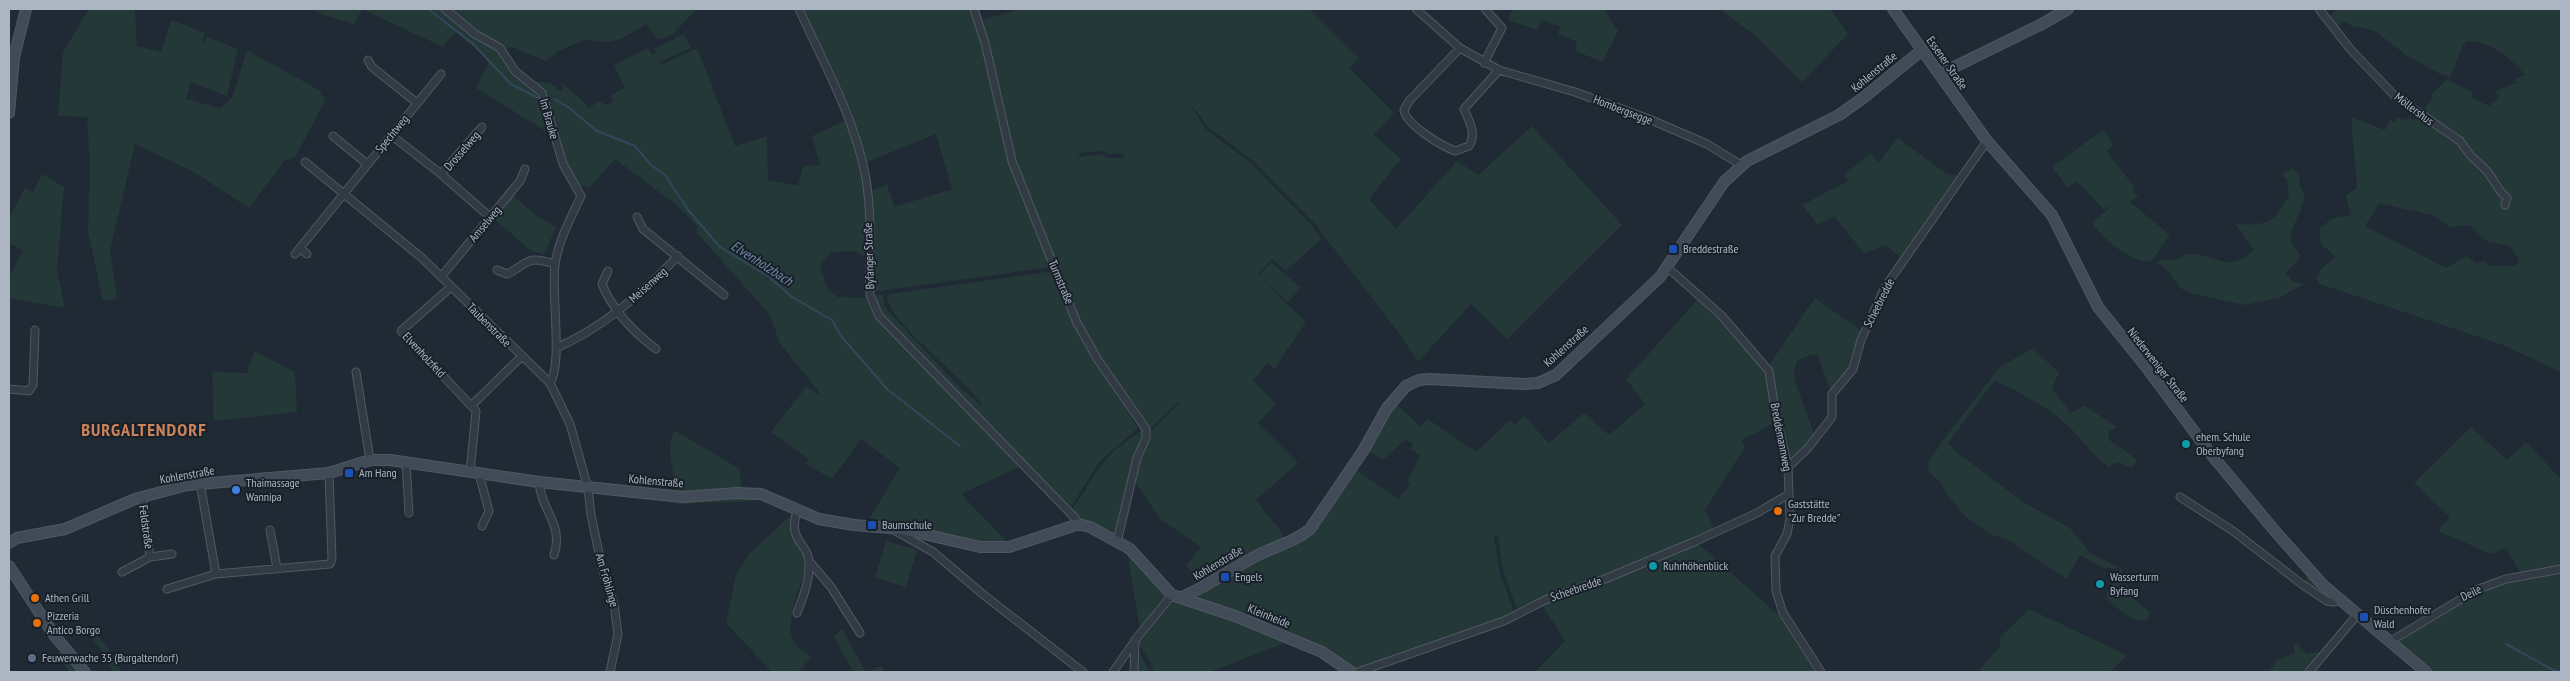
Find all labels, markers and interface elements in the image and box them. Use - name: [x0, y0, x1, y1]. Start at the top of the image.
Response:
- street label: Essener Straße: [1924, 33, 1971, 92]
- street label: Kohlenstraße: [1848, 48, 1900, 95]
- street label: Möllershus: [2392, 89, 2437, 128]
- street label: Hombergsegge: [1591, 91, 1655, 128]
- street label: Im Brauke: [537, 97, 562, 141]
- street label: Spechtweg: [372, 111, 412, 156]
- street label: Drosselweg: [440, 128, 483, 174]
- street label: Amselweg: [465, 203, 504, 245]
- street label: Byfanger Straße: [860, 222, 877, 290]
- water label: Elvenholzbach: [728, 236, 797, 290]
- place label: Breddestraße: [1683, 241, 1739, 256]
- marker: Breddestraße: [1667, 243, 1679, 255]
- street label: Turmstraße: [1045, 257, 1078, 306]
- street label: Meisenweg: [625, 263, 670, 306]
- street label: Scheebredde: [1860, 276, 1897, 330]
- street label: Taubenstraße: [464, 300, 514, 350]
- street label: Kohlenstraße: [1540, 322, 1591, 370]
- street label: Niederweniger Straße: [2125, 324, 2192, 405]
- street label: Elvenholzfeld: [400, 329, 449, 380]
- street label: Breddemannweg: [1768, 401, 1795, 472]
- district label: BURGALTENDORF: [81, 418, 207, 441]
- place label: ehem. Schule Oberbyfang: [2196, 429, 2251, 458]
- marker: ehem. Schule Oberbyfang: [2180, 438, 2192, 450]
- street label: Kohlenstraße: [158, 462, 215, 487]
- place label: Am Hang: [359, 465, 397, 480]
- marker: Am Hang: [343, 467, 355, 479]
- street label: Kohlenstraße: [628, 471, 684, 490]
- place label: Thaimassage Wannipa: [246, 475, 300, 504]
- marker: Thaimassage Wannipa: [230, 484, 242, 496]
- place label: Gaststätte "Zur Bredde": [1788, 496, 1840, 525]
- street label: Feldstraße: [136, 504, 157, 550]
- marker: Gaststätte "Zur Bredde": [1772, 505, 1784, 517]
- place label: Baumschule: [882, 517, 932, 532]
- marker: Baumschule: [866, 519, 878, 531]
- street label: Kohlenstraße: [1190, 542, 1245, 583]
- street label: Am Fröhlinge: [593, 551, 622, 609]
- place label: Ruhrhöhenblick: [1663, 558, 1728, 573]
- marker: Ruhrhöhenblick: [1647, 560, 1659, 572]
- place label: Engels: [1235, 569, 1262, 584]
- place label: Wasserturm Byfang: [2110, 569, 2159, 598]
- marker: Engels: [1219, 571, 1231, 583]
- street label: Scheebredde: [1548, 573, 1604, 604]
- marker: Wasserturm Byfang: [2094, 578, 2106, 590]
- street label: Deile: [2458, 581, 2484, 604]
- place label: Athen Grill: [45, 590, 89, 605]
- marker: Athen Grill: [29, 592, 41, 604]
- street label: Kleinheide: [1246, 600, 1293, 631]
- place label: Düschenhofer Wald: [2374, 602, 2432, 631]
- place label: Pizzeria Antico Borgo: [47, 608, 100, 637]
- marker: Düschenhofer Wald: [2358, 611, 2370, 623]
- marker: Pizzeria Antico Borgo: [31, 617, 43, 629]
- place label: Feuwerwache 35 (Burgaltendorf): [42, 650, 178, 665]
- marker: Feuwerwache 35 (Burgaltendorf): [26, 652, 38, 664]

